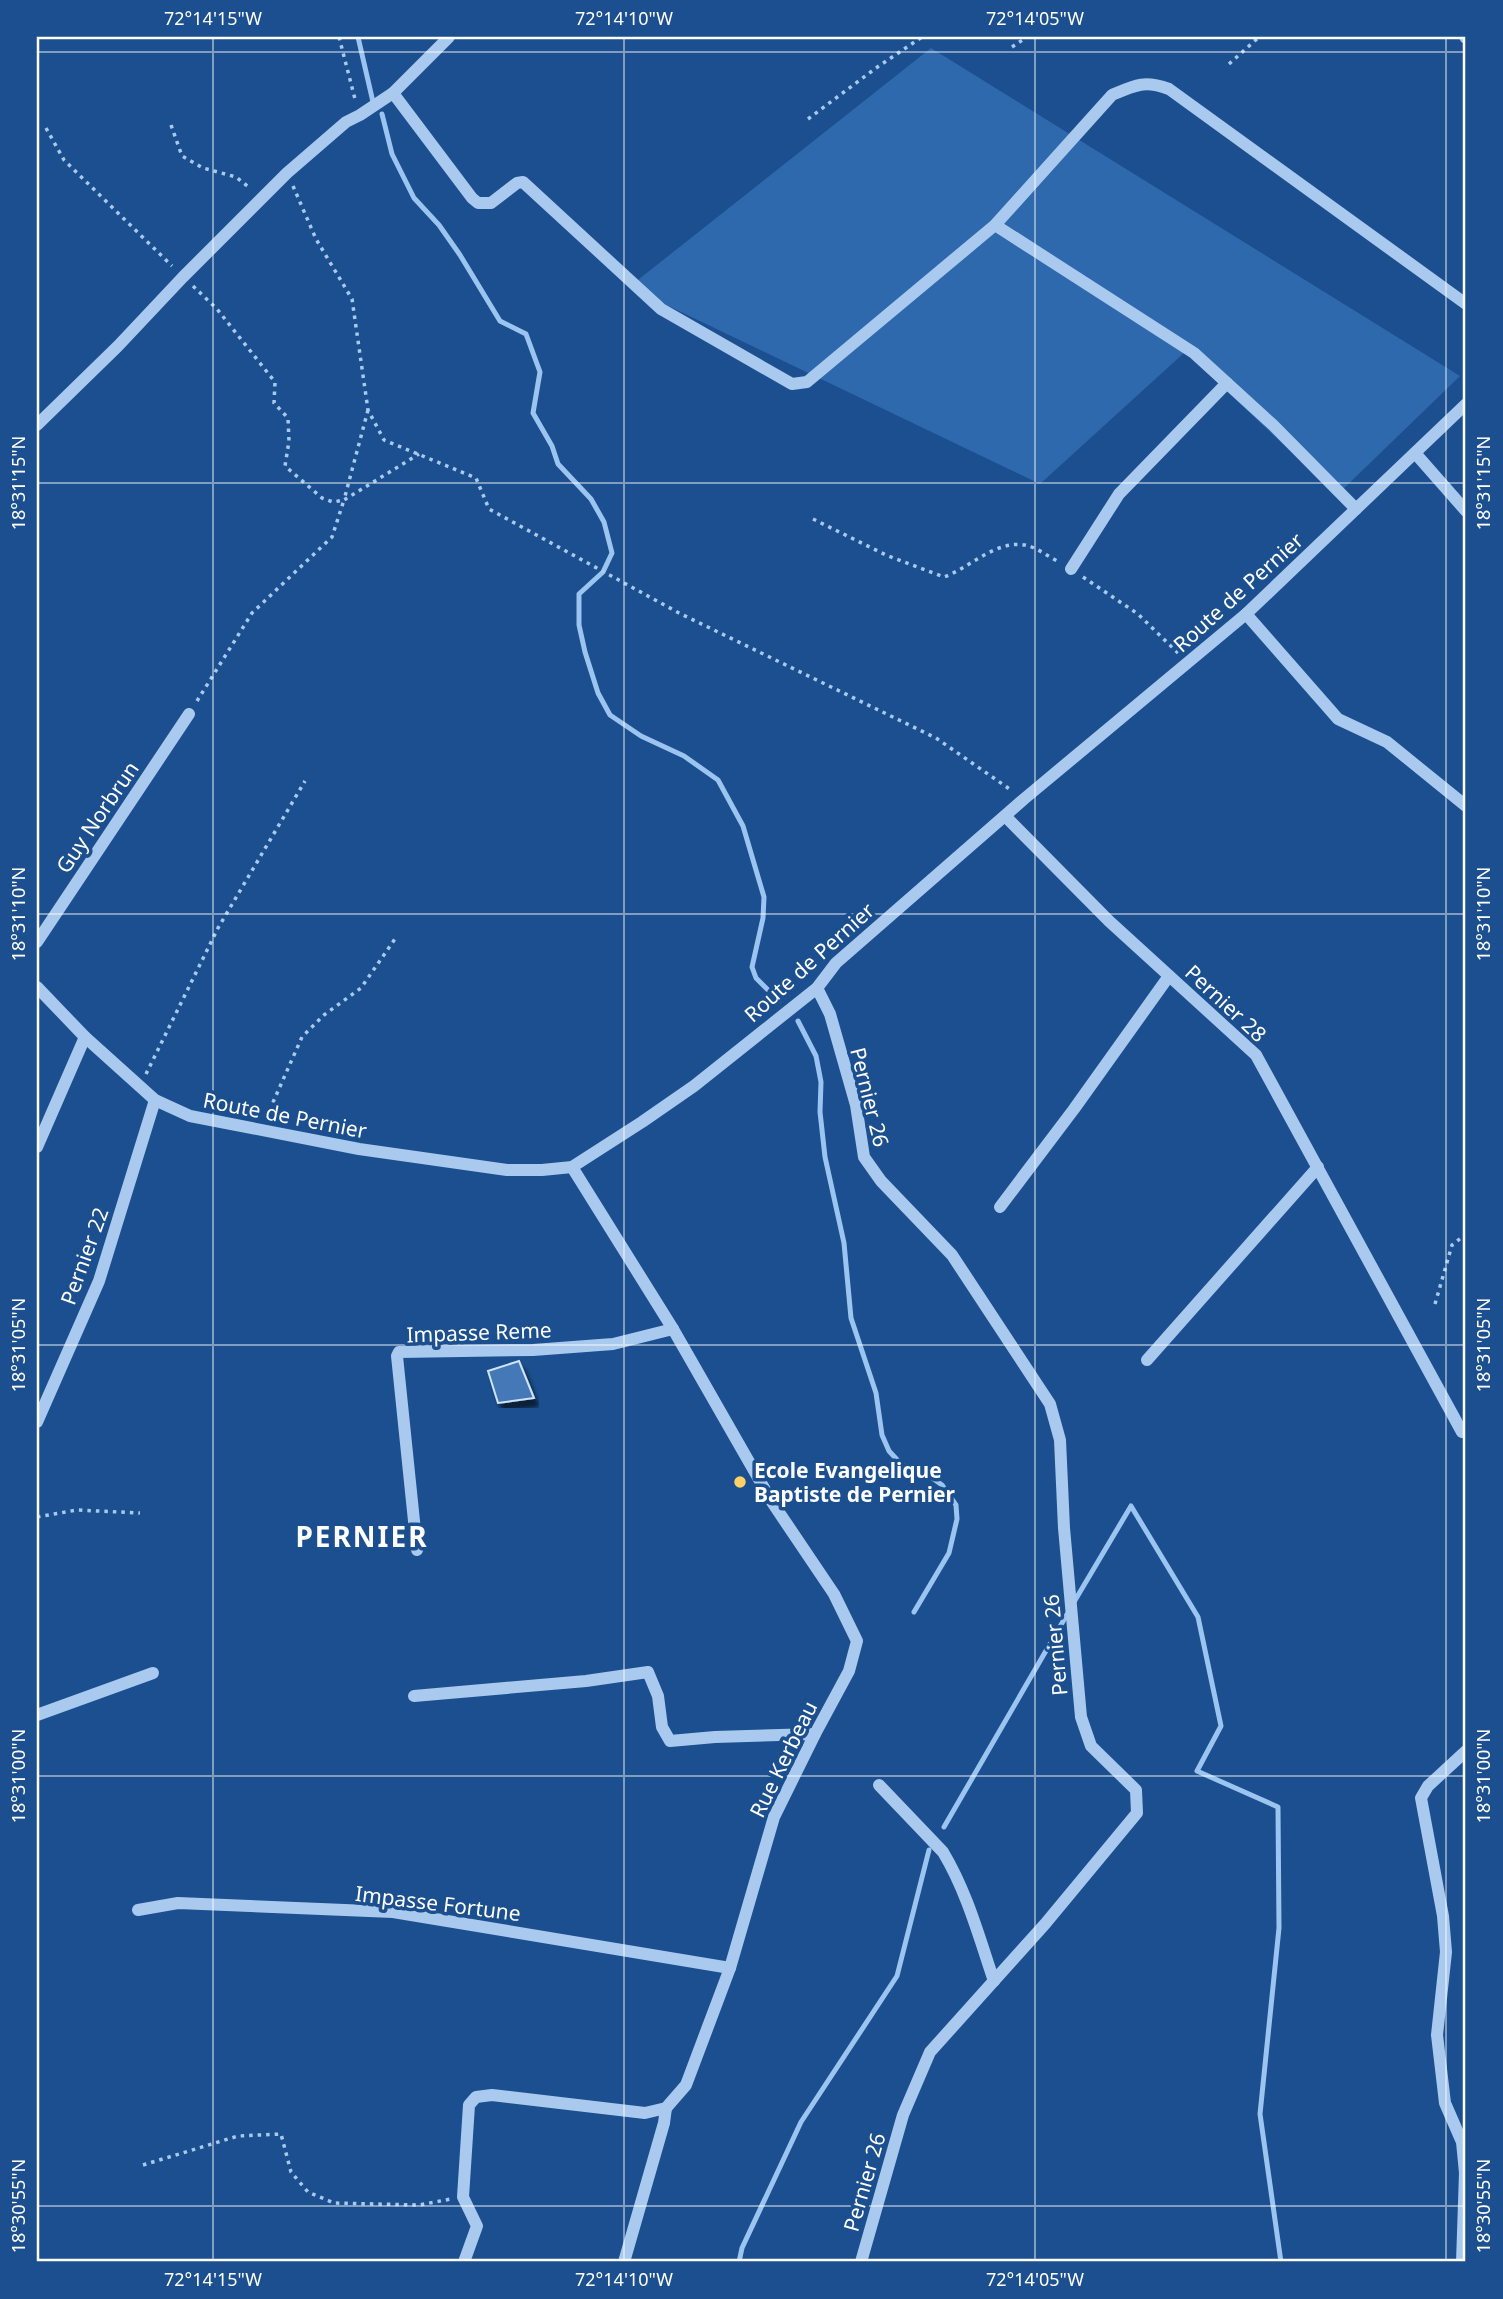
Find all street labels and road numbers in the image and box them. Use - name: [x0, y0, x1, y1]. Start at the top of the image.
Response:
- street label: Route de Pernier: [1167, 526, 1309, 658]
- street label: Guy Norbrun: [49, 756, 145, 878]
- street label: Route de Pernier: [738, 896, 880, 1028]
- street label: Pernier 28: [1179, 958, 1273, 1048]
- street label: Pernier 26: [844, 1044, 896, 1150]
- street label: Route de Pernier: [201, 1085, 369, 1145]
- street label: Pernier 22: [53, 1203, 115, 1309]
- street label: Impasse Reme: [406, 1315, 552, 1349]
- street label: Pernier 26: [1037, 1593, 1073, 1697]
- street label: Rue Kerbeau: [743, 1696, 823, 1822]
- street label: Impasse Fortune: [354, 1879, 522, 1927]
- street label: Pernier 26: [837, 2129, 891, 2235]

